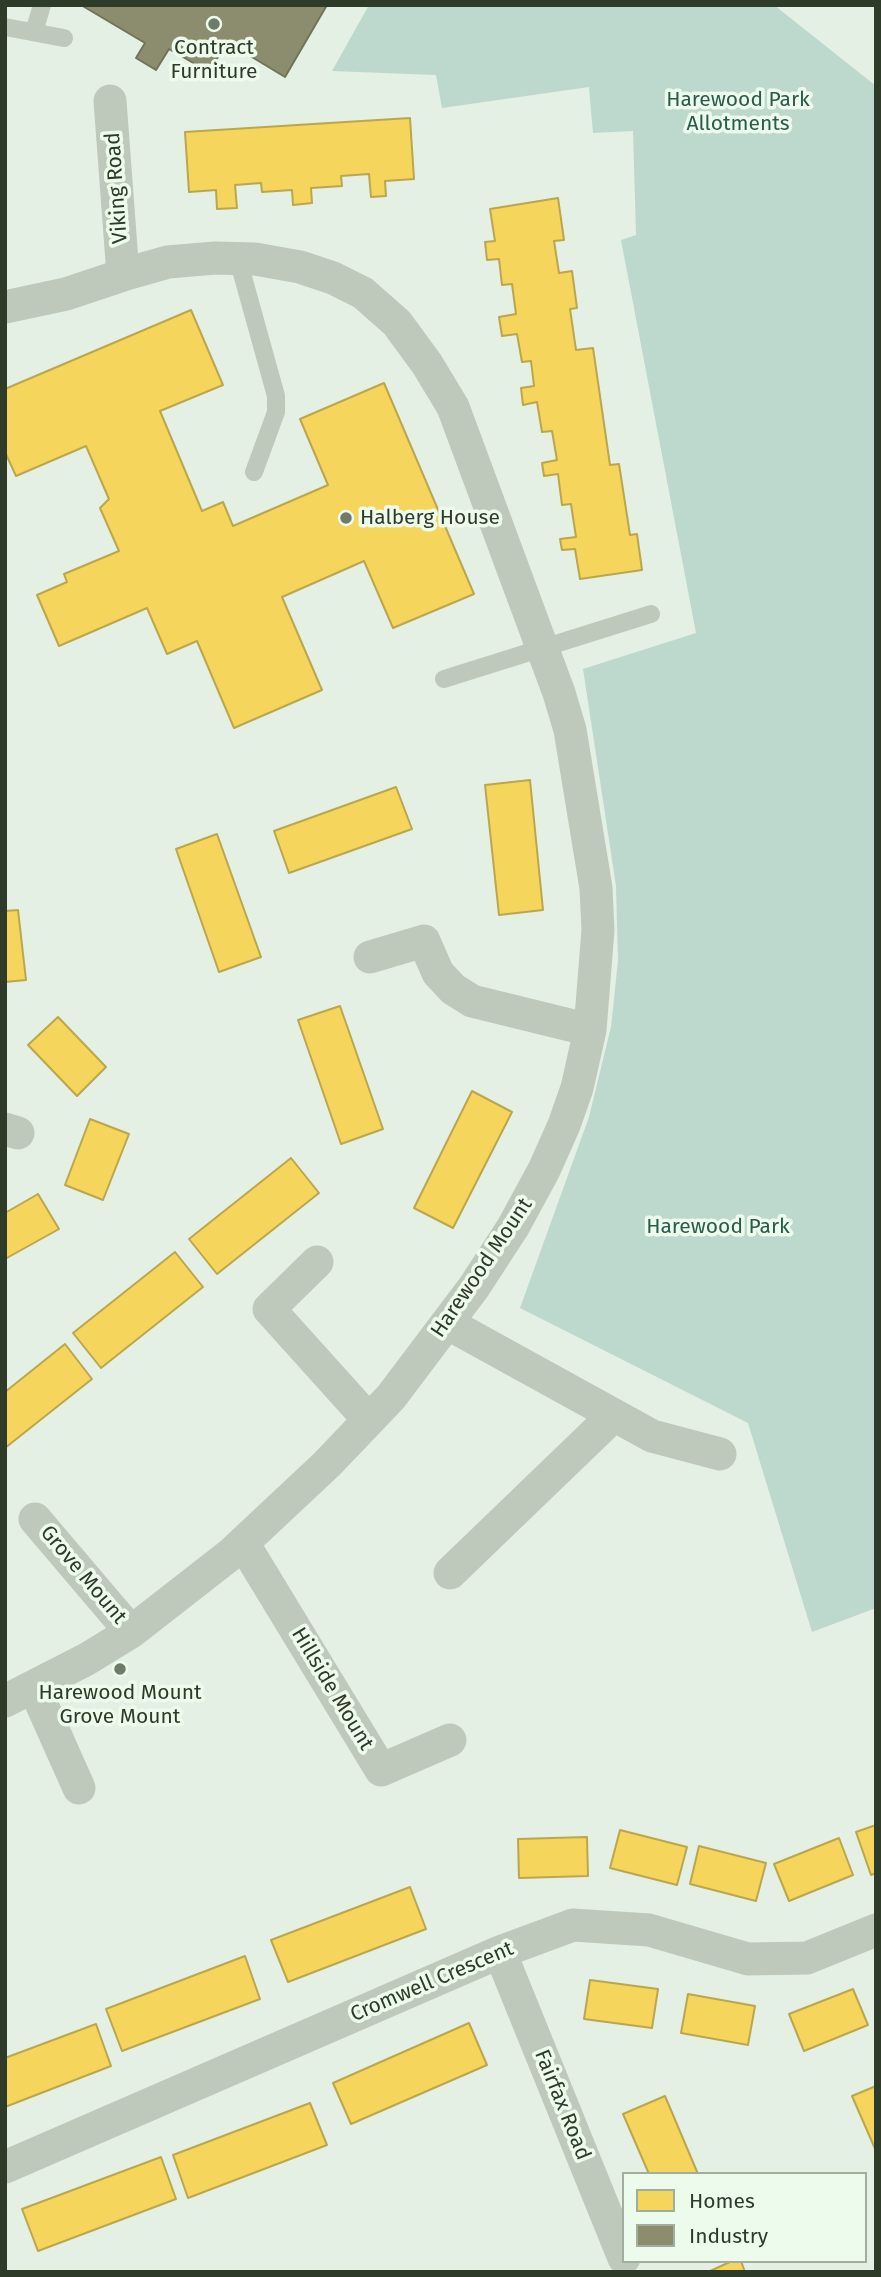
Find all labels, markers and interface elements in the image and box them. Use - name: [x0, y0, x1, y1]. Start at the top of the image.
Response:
- marker: Contract Furniture: [206, 16, 222, 32]
- place label: Contract Furniture: [171, 35, 257, 85]
- park label: Harewood Park Allotments: [666, 87, 810, 137]
- street label: Viking Road: [101, 132, 133, 244]
- place label: Halberg House: [360, 505, 500, 531]
- marker: Halberg House: [338, 510, 354, 526]
- street label: Harewood Mount: [426, 1193, 538, 1343]
- park label: Harewood Park: [646, 1214, 790, 1240]
- street label: Grove Mount: [34, 1521, 132, 1629]
- street label: Hillside Mount: [286, 1623, 378, 1755]
- marker: Harewood Mount Grove Mount: [112, 1661, 128, 1677]
- place label: Harewood Mount Grove Mount: [38, 1680, 202, 1730]
- street label: Cromwell Crescent: [347, 1936, 517, 2028]
- street label: Fairfax Road: [528, 2046, 596, 2164]
- legend: [622, 2172, 867, 2263]
- text: Homes: [689, 2188, 755, 2214]
- text: Industry: [689, 2223, 768, 2249]

